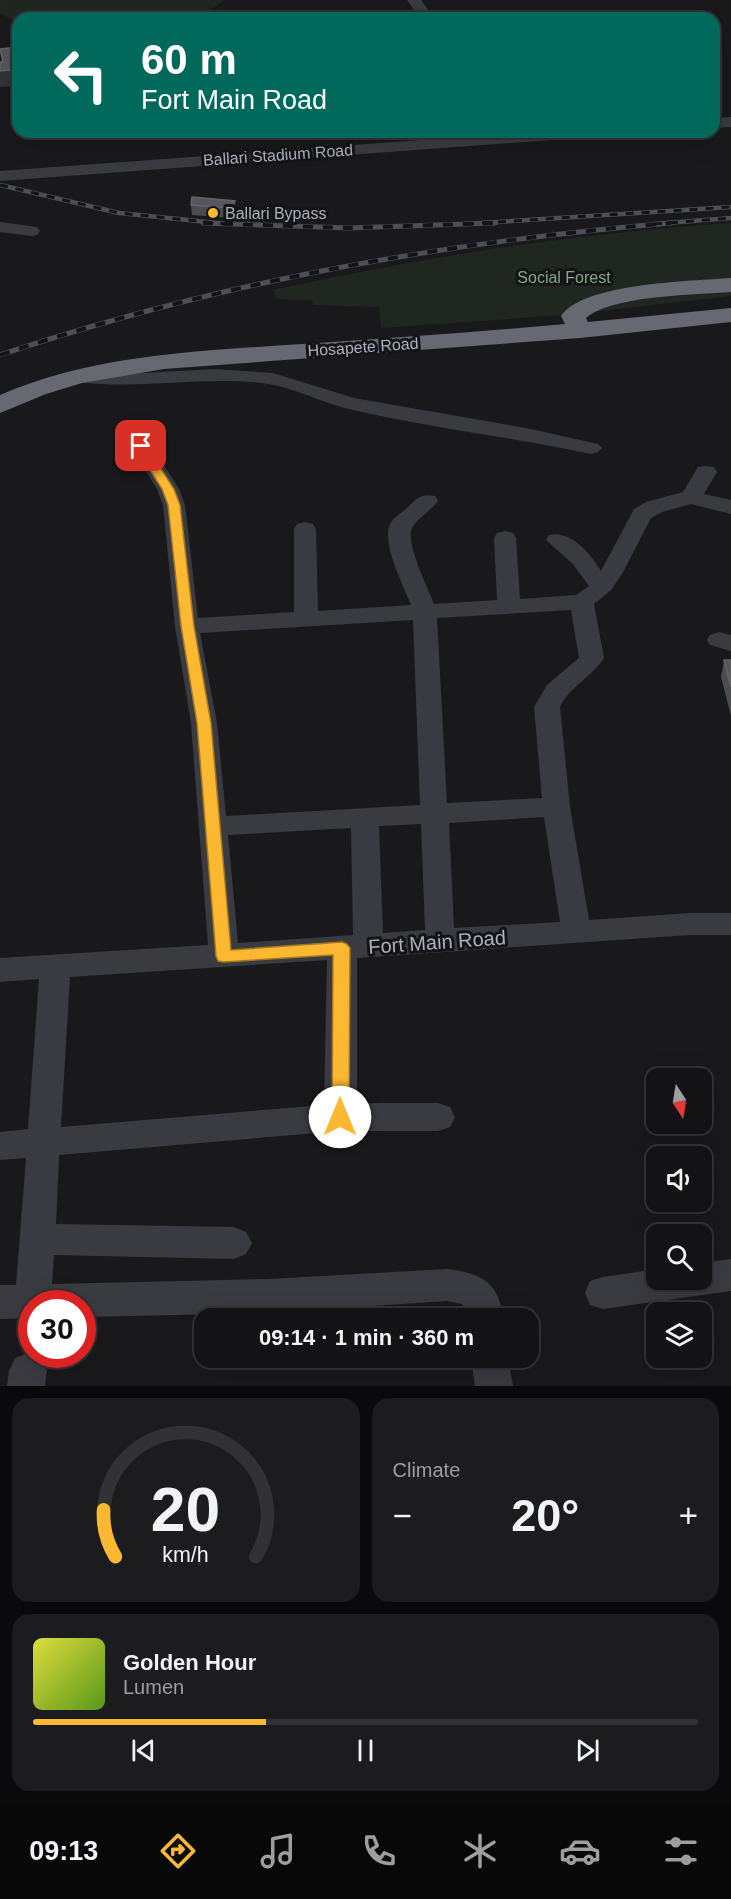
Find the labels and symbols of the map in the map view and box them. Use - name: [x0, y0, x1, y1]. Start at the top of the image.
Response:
- street label: Ballari Stadium Road: [202, 141, 354, 169]
- place label: Ballari Bypass: [225, 205, 326, 222]
- marker: Ballari Bypass: [206, 206, 220, 220]
- park label: Social Forest: [517, 269, 611, 286]
- street label: Hosapete Road: [307, 335, 419, 359]
- pin: [115, 420, 166, 471]
- street label: Fort Main Road: [367, 926, 507, 958]
- north arrow: [646, 1068, 712, 1134]
- position arrow: [308, 1085, 372, 1149]
- speed limit sign: 30: [18, 1290, 96, 1368]

